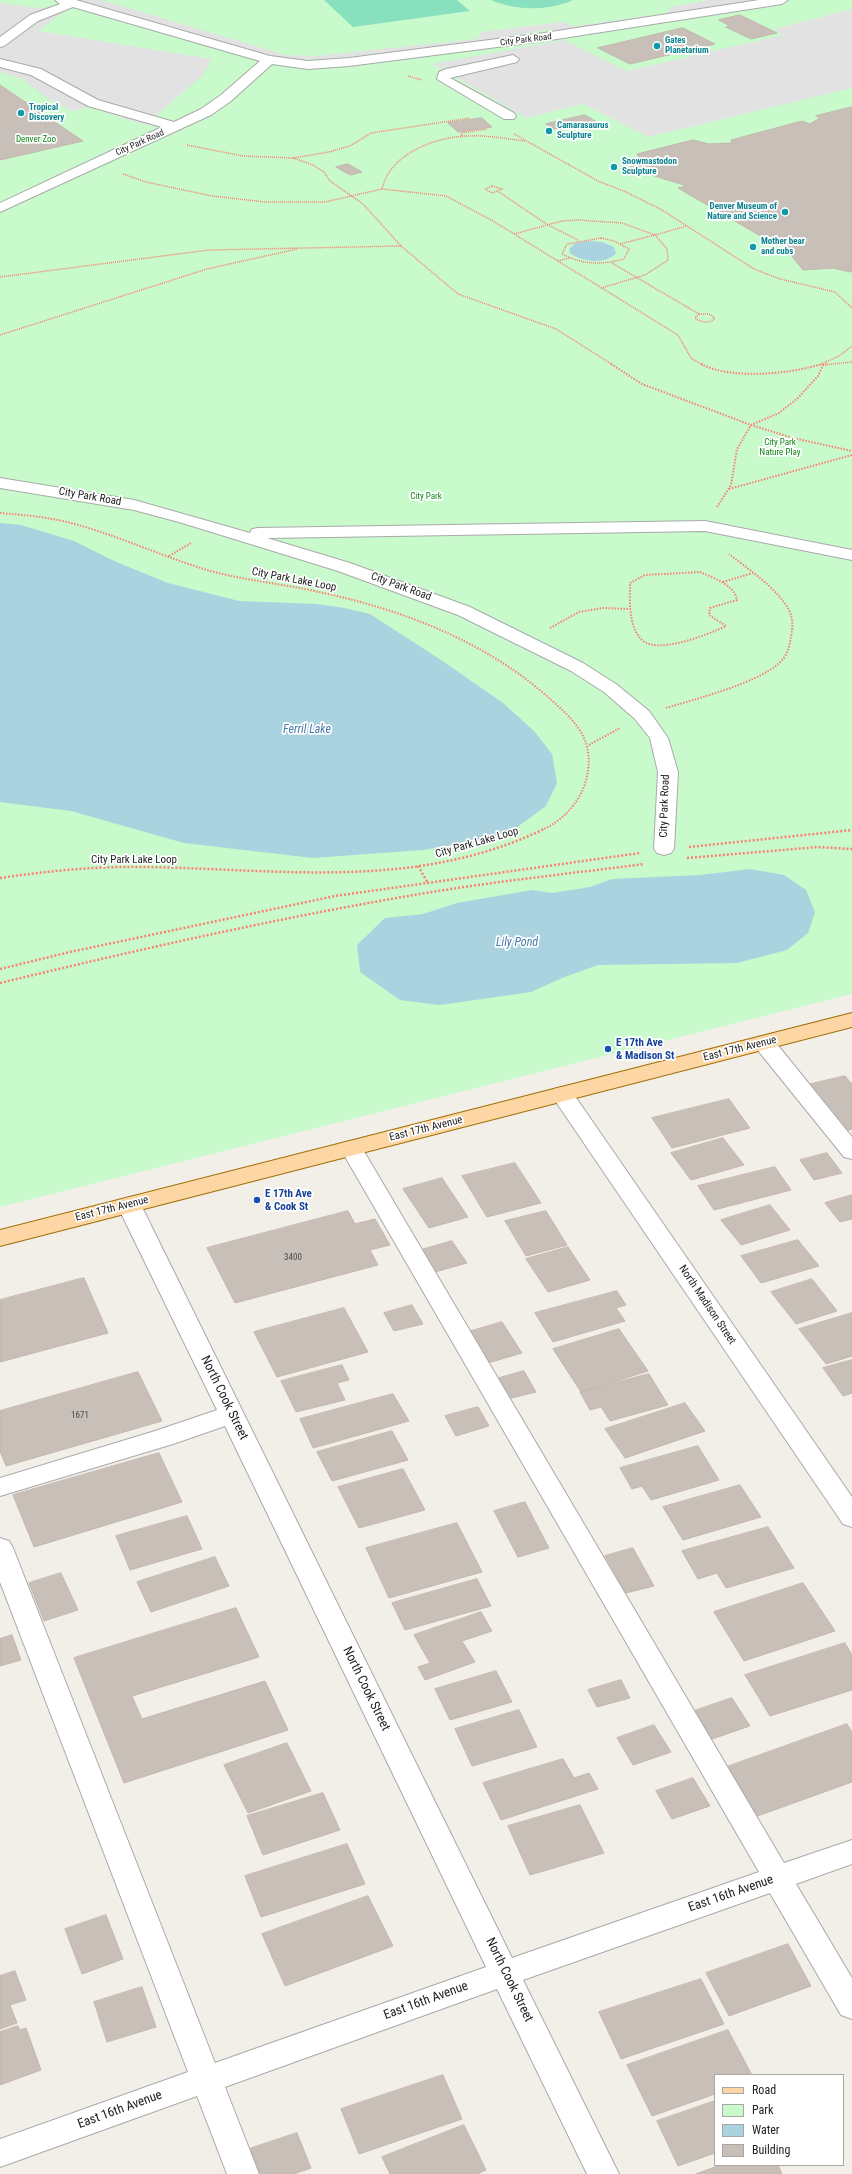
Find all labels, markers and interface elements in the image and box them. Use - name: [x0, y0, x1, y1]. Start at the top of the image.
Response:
- street label: City Park Road: [500, 31, 552, 49]
- place label: Gates Planetarium: [665, 36, 709, 57]
- marker: Gates Planetarium: [652, 41, 662, 51]
- place label: Tropical Discovery: [29, 103, 64, 124]
- marker: Tropical Discovery: [16, 108, 26, 118]
- place label: Camarasaurus Sculpture: [557, 121, 609, 142]
- marker: Camarasaurus Sculpture: [544, 126, 554, 136]
- street label: City Park Road: [114, 128, 166, 158]
- park label: Denver Zoo: [16, 135, 56, 145]
- place label: Snowmastodon Sculpture: [622, 157, 677, 178]
- marker: Snowmastodon Sculpture: [609, 162, 619, 172]
- place label: Denver Museum of Nature and Science: [707, 202, 777, 223]
- marker: Denver Museum of Nature and Science: [780, 207, 790, 217]
- place label: Mother bear and cubs: [761, 237, 805, 258]
- marker: Mother bear and cubs: [748, 242, 758, 252]
- park label: City Park Nature Play: [760, 438, 800, 459]
- street label: City Park Road: [58, 485, 122, 509]
- park label: City Park: [410, 492, 442, 502]
- street label: City Park Lake Loop: [251, 565, 337, 595]
- street label: City Park Road: [369, 570, 433, 604]
- water label: Ferril Lake: [283, 723, 331, 737]
- street label: City Park Road: [657, 774, 673, 838]
- street label: City Park Lake Loop: [434, 825, 520, 861]
- street label: City Park Lake Loop: [91, 853, 177, 867]
- water label: Lily Pond: [496, 936, 538, 950]
- street label: East 17th Avenue: [702, 1034, 778, 1064]
- place label: E 17th Ave & Madison St: [616, 1036, 674, 1062]
- marker: E 17th Ave & Madison St: [603, 1044, 613, 1054]
- street label: East 17th Avenue: [388, 1114, 464, 1144]
- place label: E 17th Ave & Cook St: [265, 1187, 312, 1213]
- street label: East 17th Avenue: [74, 1194, 150, 1224]
- marker: E 17th Ave & Cook St: [252, 1195, 262, 1205]
- house number: 3400: [284, 1253, 302, 1263]
- street label: North Madison Street: [676, 1263, 738, 1347]
- street label: North Cook Street: [197, 1353, 251, 1443]
- house number: 1671: [71, 1411, 89, 1421]
- street label: North Cook Street: [339, 1644, 393, 1734]
- street label: East 16th Avenue: [686, 1872, 776, 1916]
- street label: North Cook Street: [482, 1935, 536, 2025]
- street label: East 16th Avenue: [382, 1978, 470, 2024]
- legend: [714, 2074, 844, 2166]
- text: Road: [752, 2083, 776, 2097]
- street label: East 16th Avenue: [76, 2087, 164, 2133]
- text: Park: [752, 2103, 773, 2117]
- text: Water: [752, 2123, 780, 2137]
- text: Building: [752, 2143, 790, 2157]

